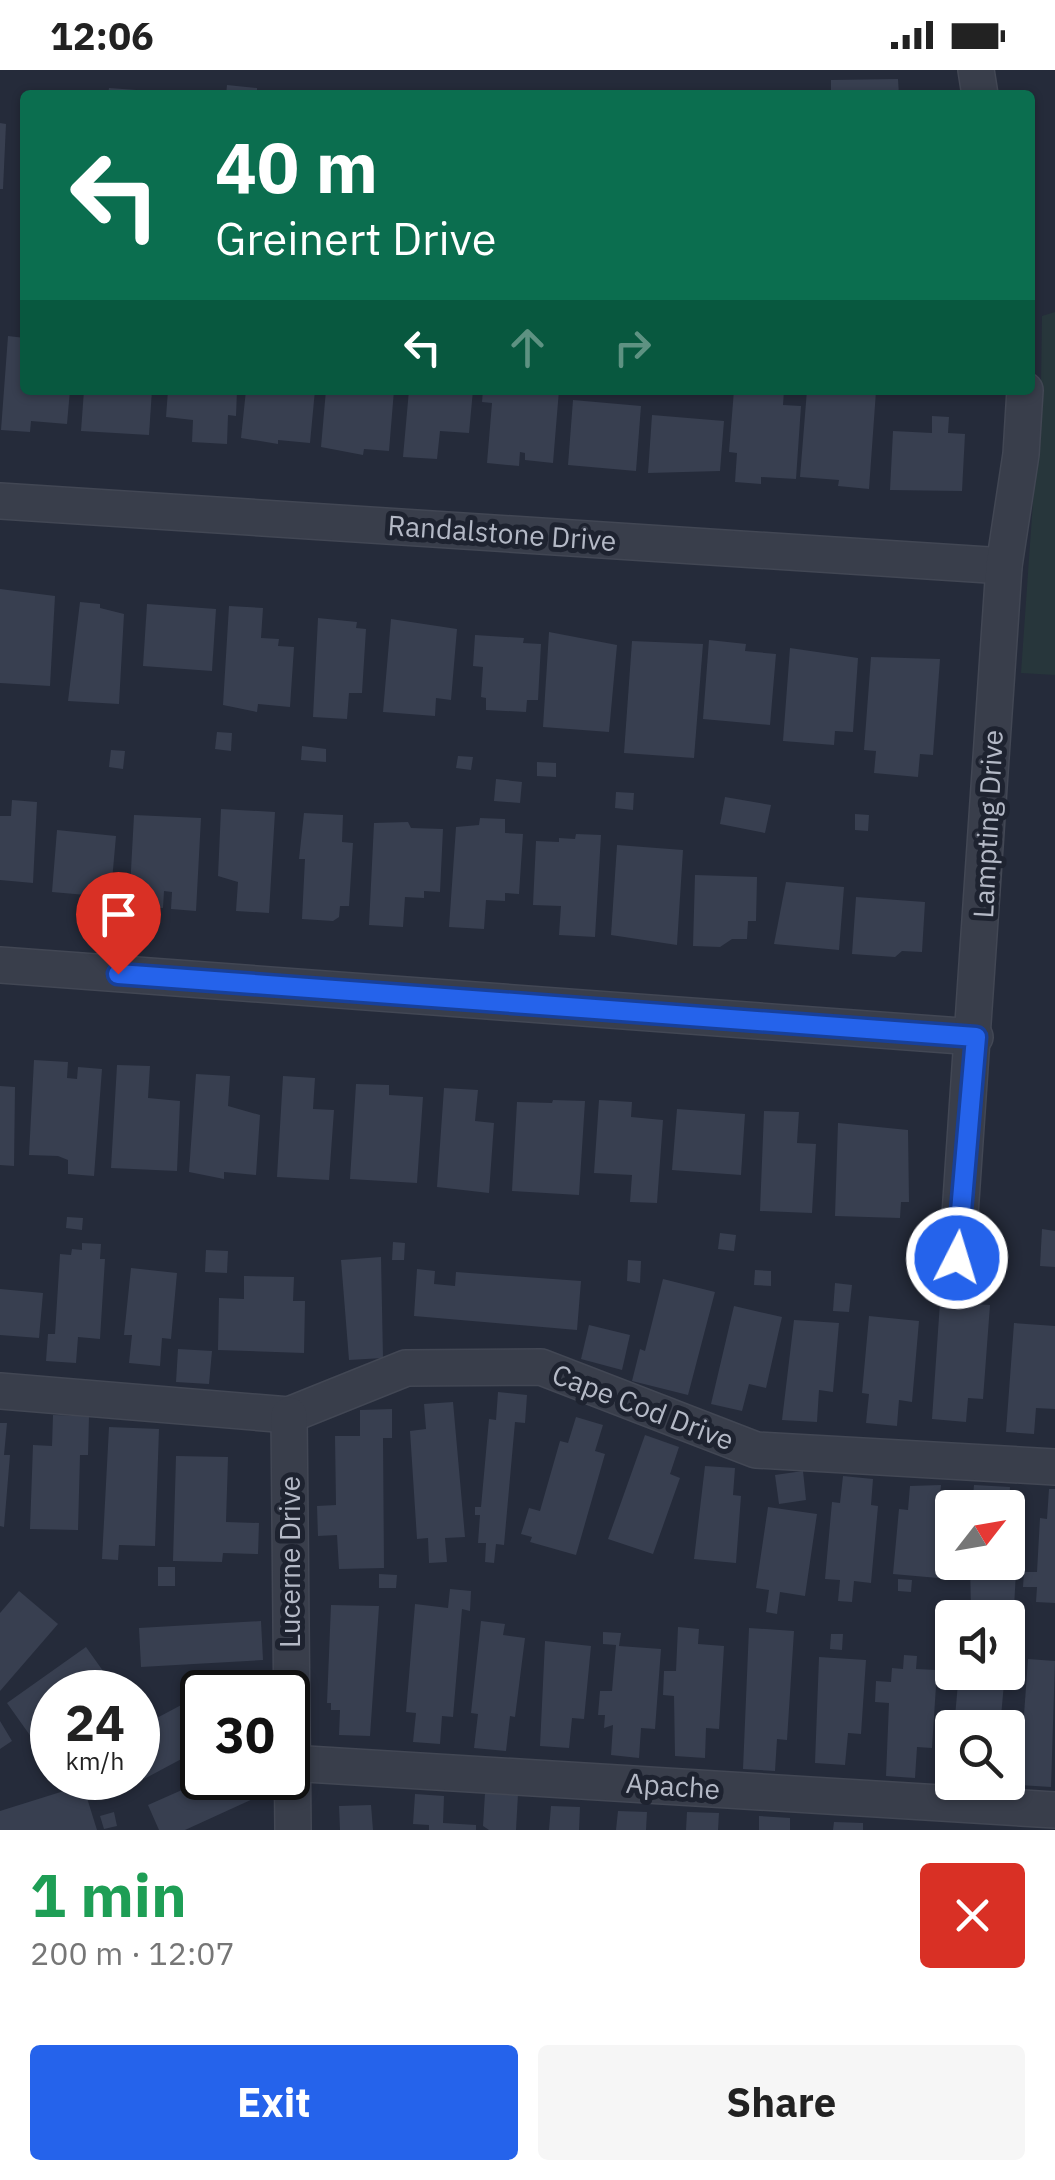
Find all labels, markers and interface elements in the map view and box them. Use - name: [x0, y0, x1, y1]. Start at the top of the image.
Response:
- text: 12:06: [50, 11, 154, 60]
- text: 40 m: [215, 121, 378, 212]
- icon: left: [50, 130, 180, 260]
- text: Greinert Drive: [215, 209, 496, 267]
- icon: left: [395, 320, 450, 375]
- icon: ahead: [500, 320, 555, 375]
- icon: right: [605, 320, 660, 375]
- street label: Randalstone Drive: [387, 506, 618, 559]
- street label: Lampting Drive: [964, 729, 1011, 919]
- pin: [76, 872, 161, 975]
- icon: arrive: [91, 887, 146, 942]
- position arrow: [905, 1206, 1009, 1310]
- street label: Cape Cod Drive: [547, 1355, 739, 1458]
- street label: Lucerne Drive: [271, 1476, 308, 1648]
- north arrow: [935, 1490, 1025, 1580]
- map controls: [935, 1490, 1025, 1800]
- button: sound: [935, 1600, 1025, 1690]
- speed limit sign: 30: [180, 1670, 310, 1800]
- text: 24: [65, 1690, 125, 1755]
- button: search: [935, 1710, 1025, 1800]
- text: km/h: [66, 1744, 124, 1777]
- street label: Apache: [625, 1764, 721, 1807]
- text: 1 min: [30, 1855, 187, 1934]
- button: close: [920, 1863, 1025, 1968]
- text: 200 m · 12:07: [30, 1932, 235, 1974]
- button: Exit: [30, 2045, 518, 2160]
- button: Share: [538, 2045, 1025, 2160]

